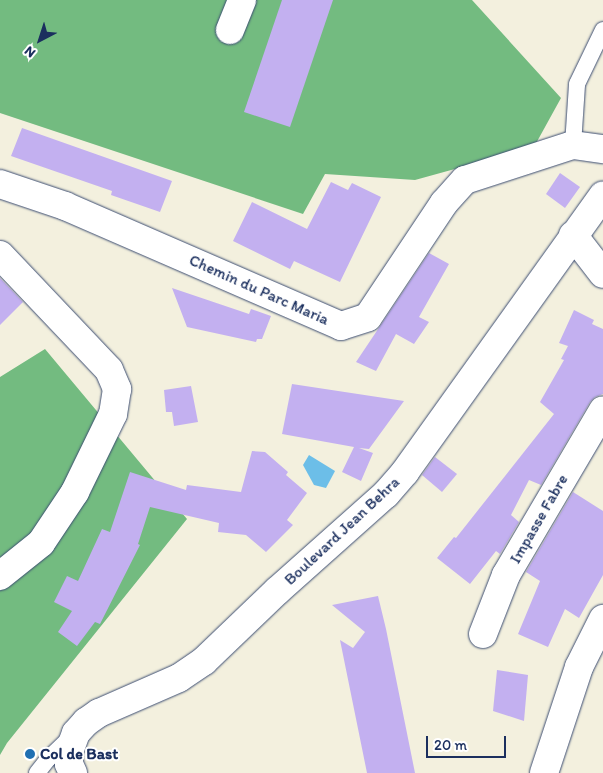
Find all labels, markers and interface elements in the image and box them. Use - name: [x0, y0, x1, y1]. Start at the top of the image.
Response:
- north arrow: [15, 15, 65, 65]
- text: N: [21, 42, 39, 61]
- street label: Chemin du Parc Maria: [186, 250, 332, 330]
- street label: Impasse Fabre: [506, 471, 572, 567]
- street label: Boulevard Jean Behra: [280, 473, 404, 589]
- scale bar: [428, 726, 508, 758]
- text: 20 m: [434, 736, 467, 754]
- place label: Col de Bast: [40, 744, 118, 764]
- marker: Col de Bast: [24, 748, 36, 760]

